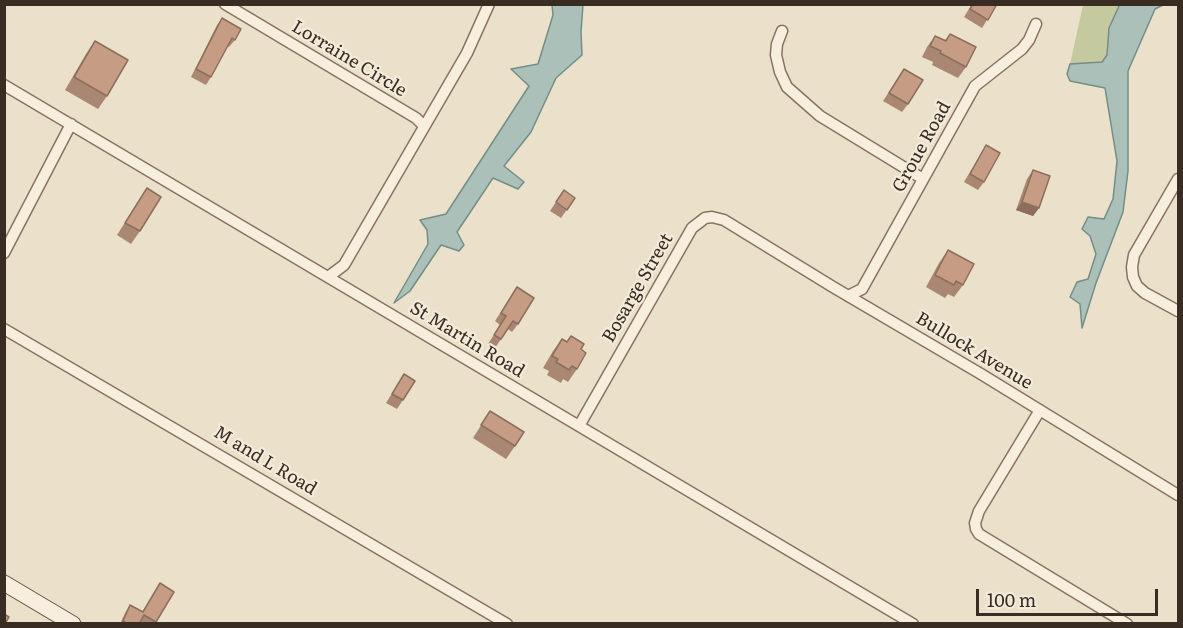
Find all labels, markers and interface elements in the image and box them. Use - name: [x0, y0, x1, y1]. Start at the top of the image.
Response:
- street label: Lorraine Circle: [288, 16, 410, 102]
- street label: Groue Road: [888, 98, 956, 196]
- street label: Bosarge Street: [598, 230, 678, 346]
- street label: St Martin Road: [406, 297, 528, 383]
- street label: Bullock Avenue: [912, 308, 1036, 394]
- street label: M and L Road: [210, 422, 320, 500]
- scale bar: [979, 577, 1160, 615]
- text: 100 m: [987, 586, 1036, 613]

